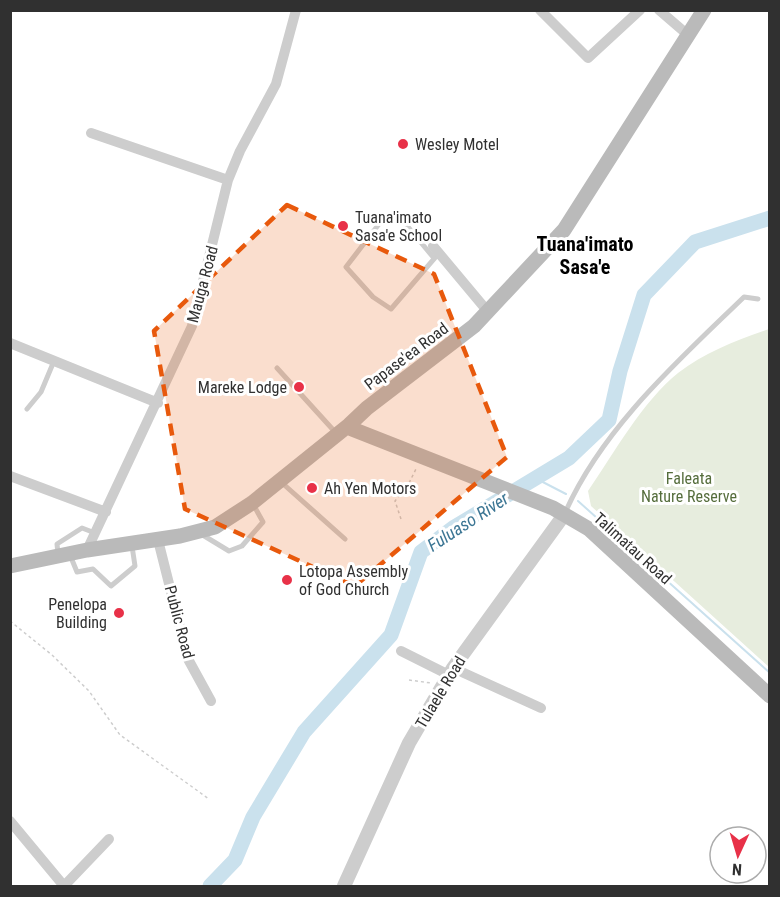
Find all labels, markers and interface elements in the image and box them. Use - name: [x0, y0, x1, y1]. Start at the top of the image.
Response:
- place label: Wesley Motel: [415, 135, 499, 154]
- marker: Wesley Motel: [396, 137, 410, 151]
- place label: Tuana'imato Sasa'e School: [355, 208, 442, 245]
- marker: Tuana'imato Sasa'e School: [336, 219, 350, 233]
- district label: Tuana'imato Sasa'e: [537, 232, 633, 279]
- street label: Mauga Road: [183, 244, 222, 325]
- street label: Papase'ea Road: [361, 319, 452, 394]
- place label: Mareke Lodge: [198, 378, 287, 397]
- marker: Mareke Lodge: [292, 380, 306, 394]
- park label: Faleata Nature Reserve: [641, 469, 737, 506]
- place label: Ah Yen Motors: [324, 479, 416, 498]
- marker: Ah Yen Motors: [305, 481, 319, 495]
- water label: Fuluaso River: [423, 487, 513, 556]
- street label: Talimatau Road: [590, 508, 675, 588]
- place label: Lotopa Assembly of God Church: [299, 562, 408, 599]
- marker: Lotopa Assembly of God Church: [280, 573, 294, 587]
- street label: Public Road: [161, 583, 198, 661]
- place label: Penelopa Building: [48, 595, 107, 632]
- marker: Penelopa Building: [112, 606, 126, 620]
- street label: Tulaele Road: [411, 653, 469, 732]
- north arrow: [708, 825, 768, 885]
- text: N: [731, 860, 743, 879]

